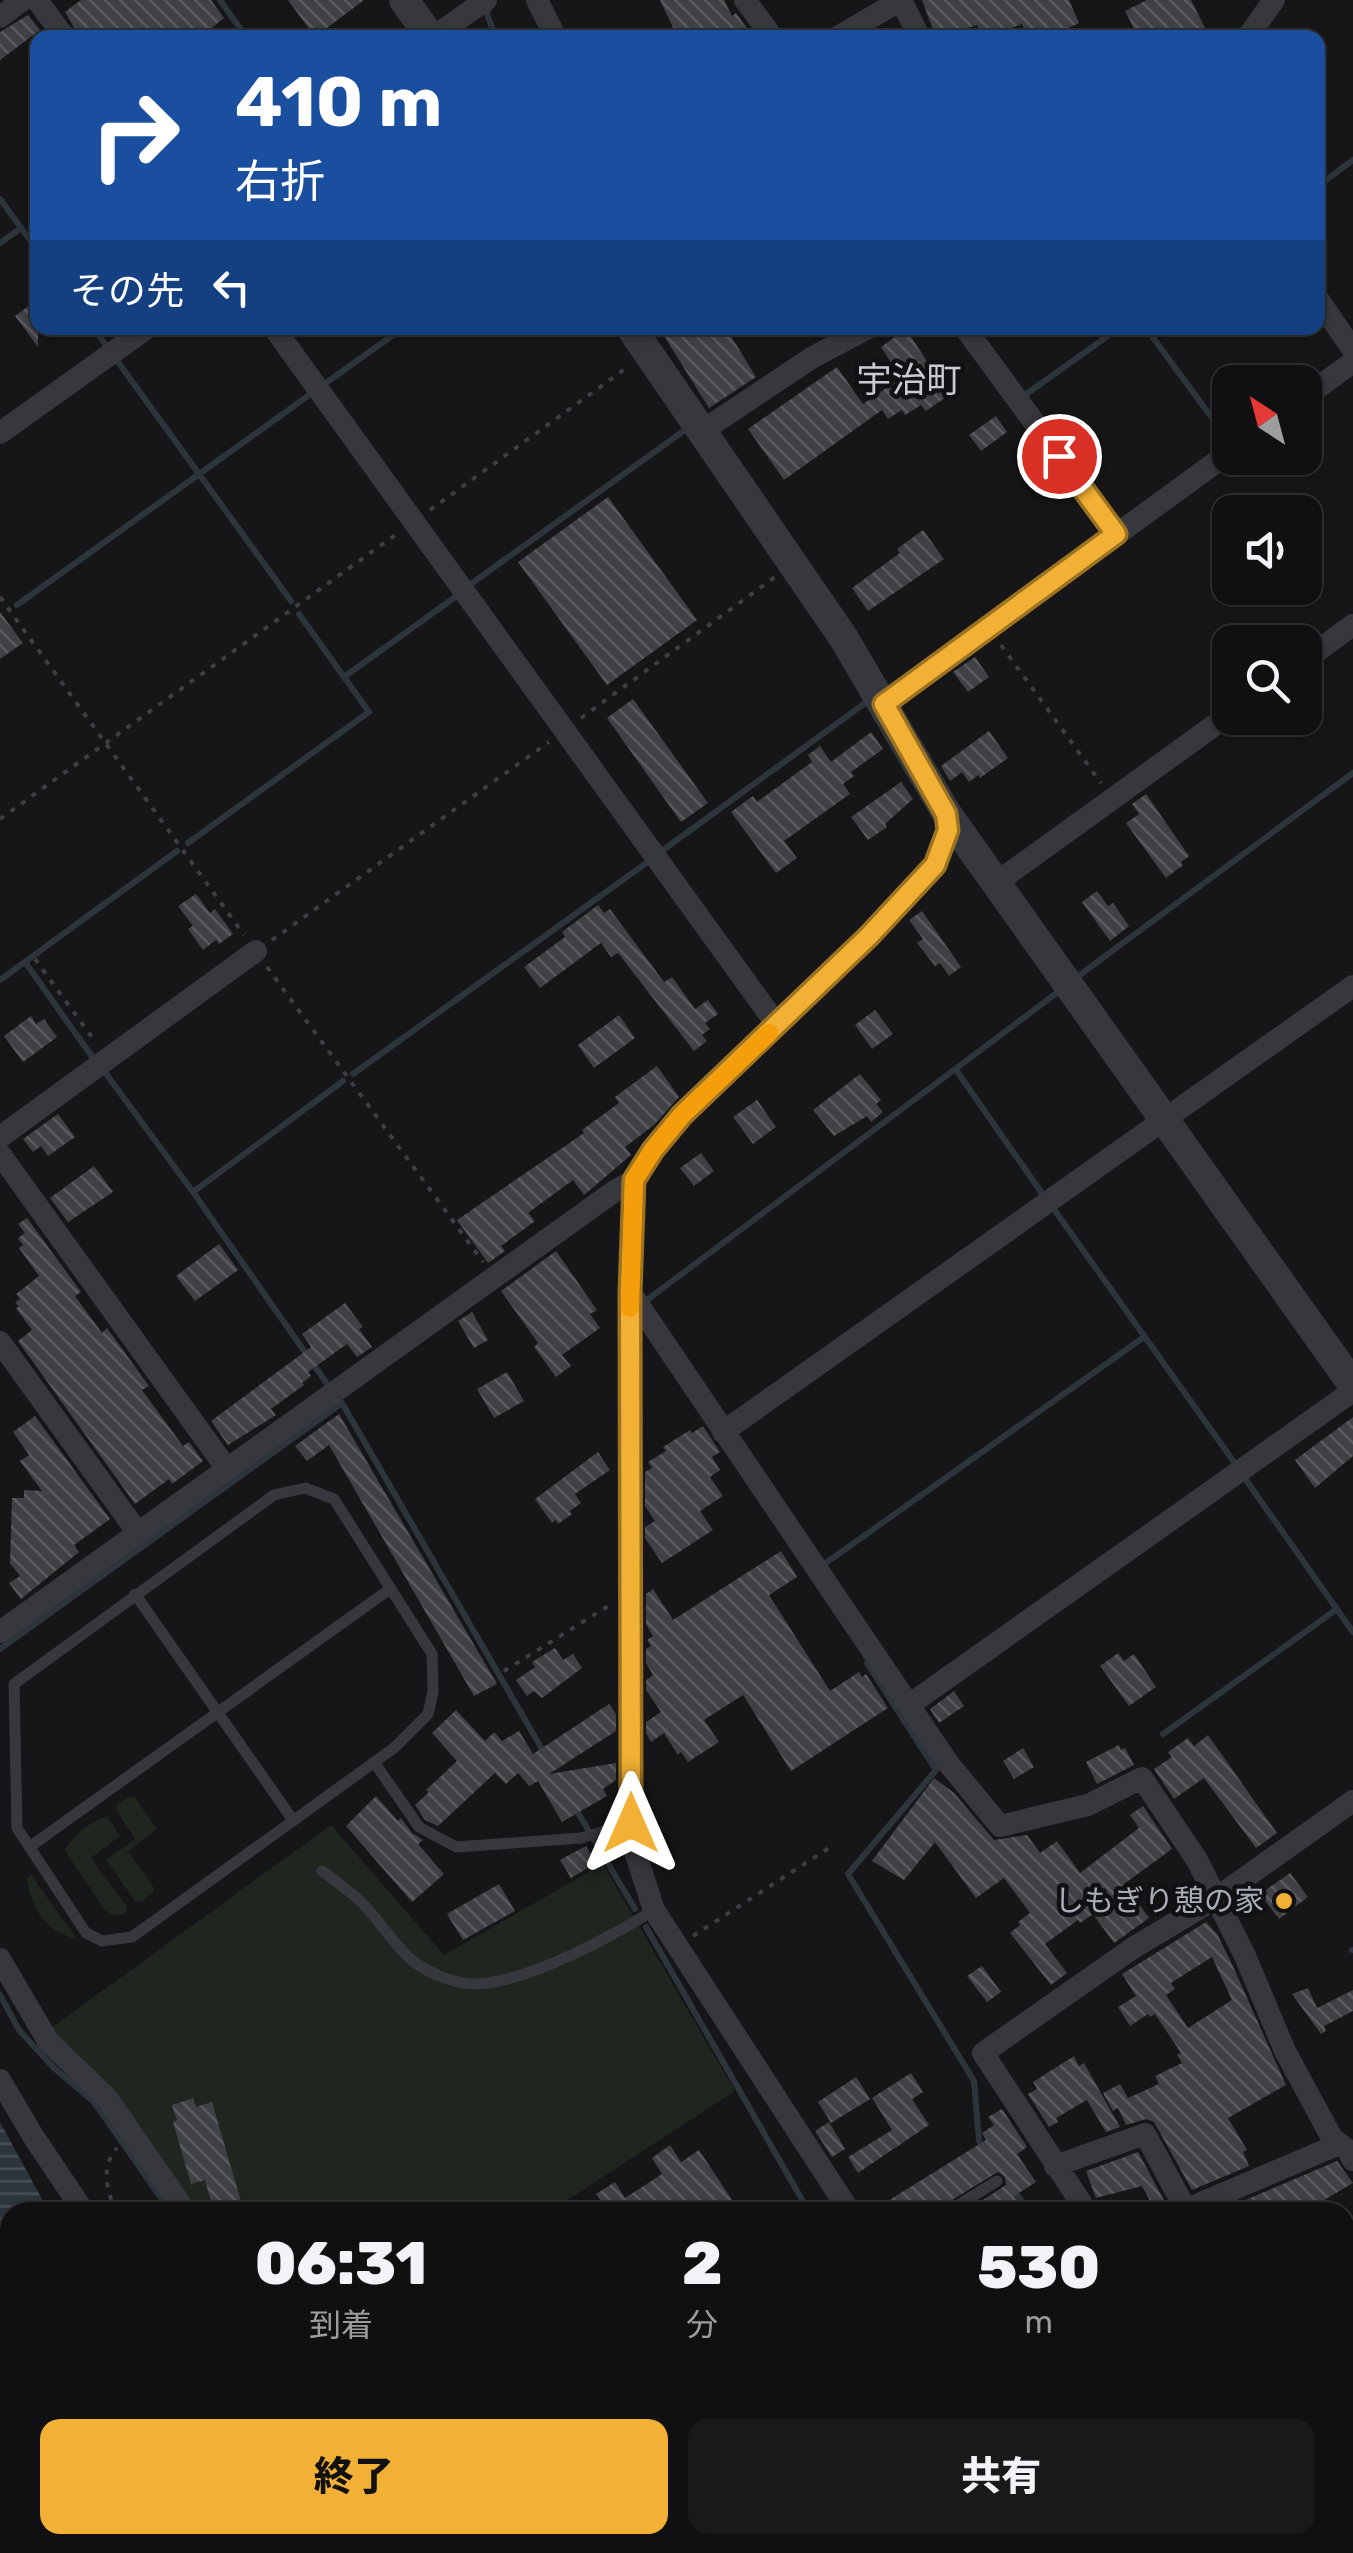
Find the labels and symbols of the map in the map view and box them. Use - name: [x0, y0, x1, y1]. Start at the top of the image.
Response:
- district label: 宇治町: [856, 359, 962, 401]
- north arrow: [1212, 365, 1322, 475]
- pin: [1017, 414, 1102, 499]
- position arrow: [579, 1771, 683, 1875]
- place label: しもぎり憩の家: [1054, 1883, 1264, 1919]
- marker: しもぎり憩の家: [1273, 1890, 1295, 1912]

